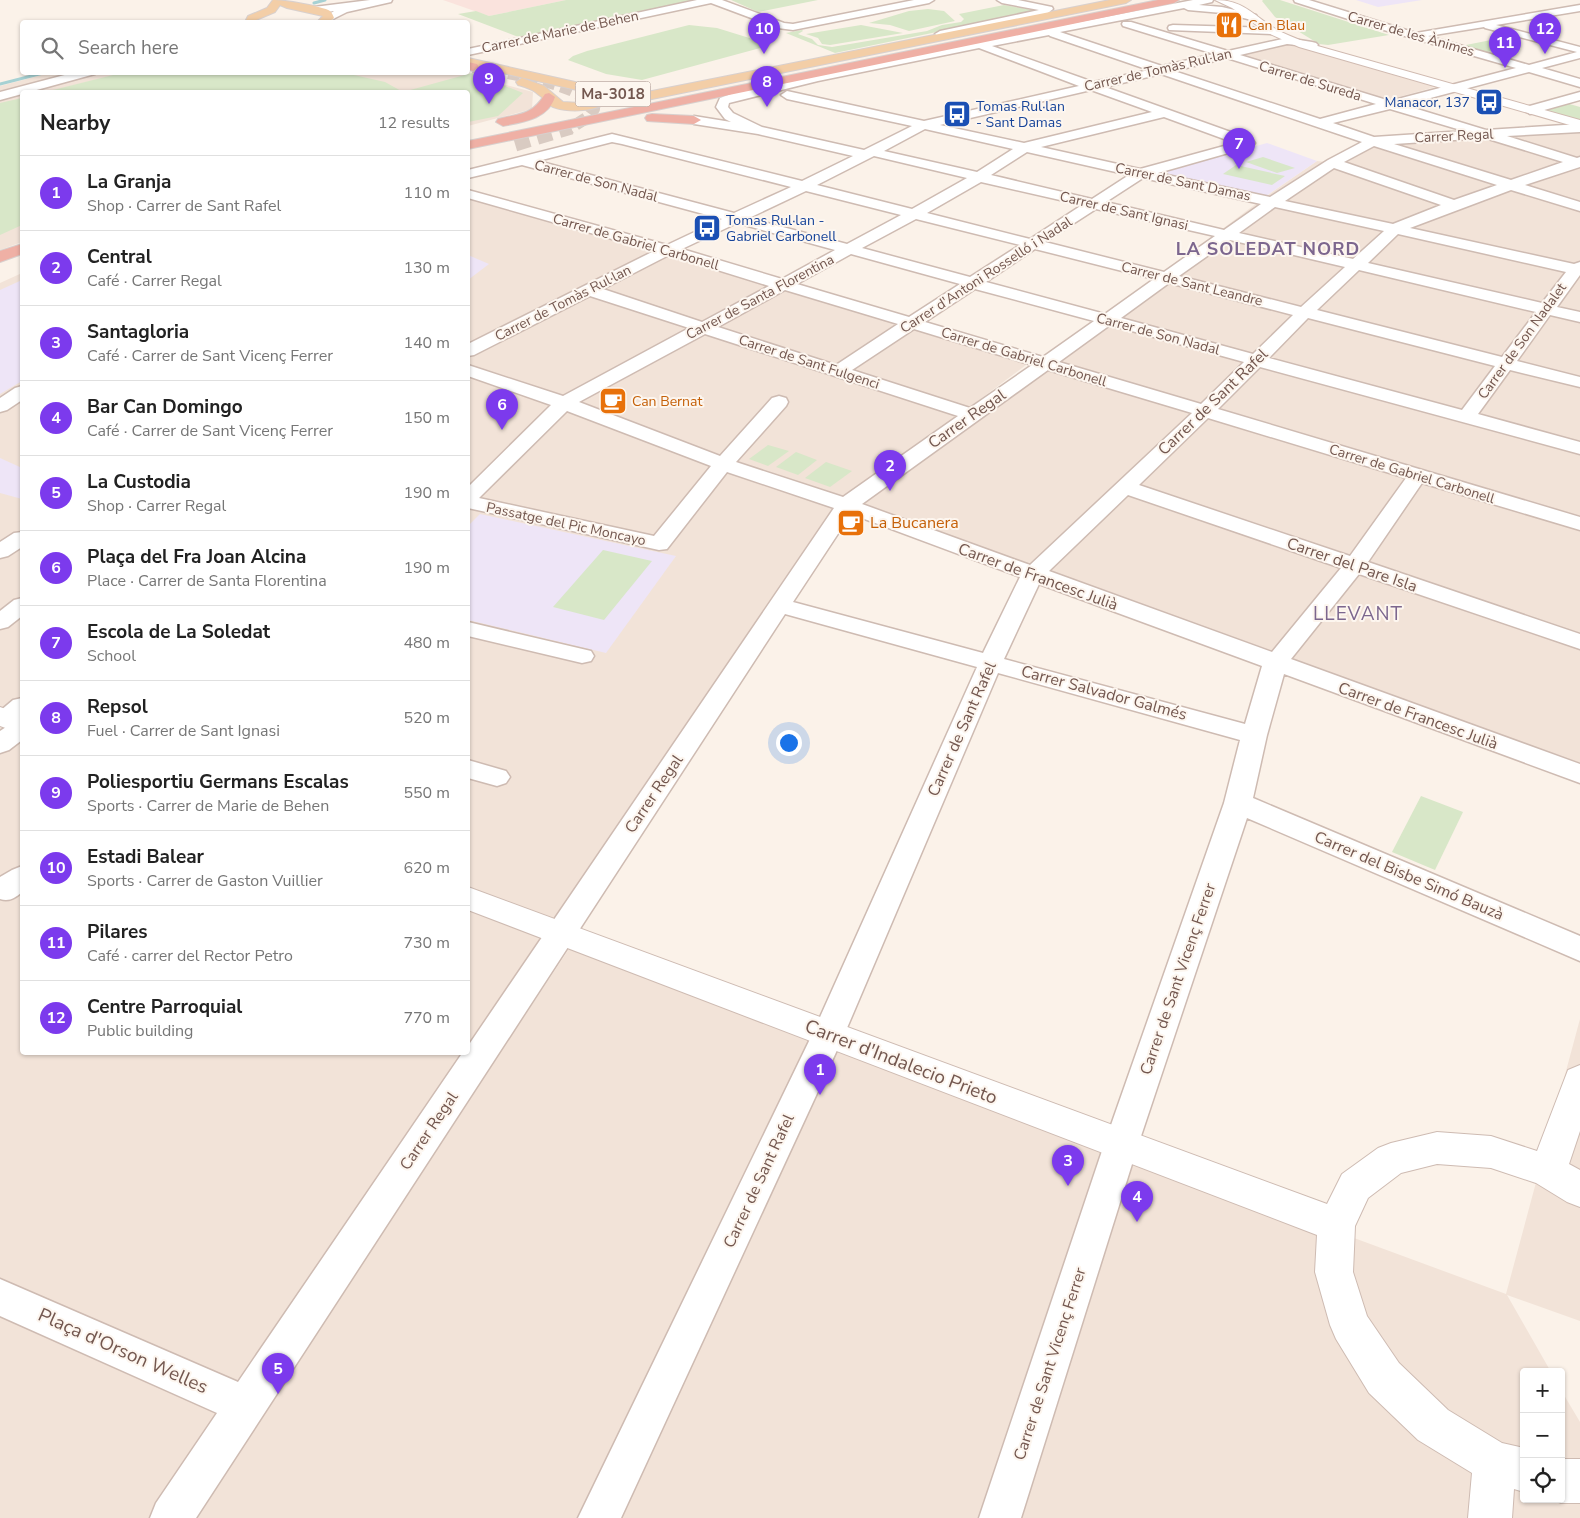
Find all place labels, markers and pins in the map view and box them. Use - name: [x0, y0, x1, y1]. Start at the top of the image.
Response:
- restaurant icon: Can Blau: [1214, 10, 1244, 40]
- pin: 10: [748, 13, 780, 54]
- pin: 12: [1529, 13, 1561, 54]
- place label: Can Blau: [1248, 16, 1305, 35]
- pin: 11: [1489, 27, 1521, 68]
- pin: 9: [473, 63, 505, 104]
- pin: 8: [751, 66, 783, 107]
- bus stop icon: Manacor, 137: [1474, 87, 1504, 117]
- place label: Manacor, 137: [1384, 93, 1470, 112]
- place label: Tomas Rul·lan - Sant Damas: [976, 97, 1065, 132]
- bus stop icon: Tomas Rul·lan - Sant Damas: [942, 99, 972, 129]
- pin: 7: [1223, 128, 1255, 169]
- place label: Tomas Rul·lan - Gabriel Carbonell: [726, 211, 837, 246]
- bus stop icon: Tomas Rul·lan - Gabriel Carbonell: [692, 213, 722, 243]
- cafe icon: Can Bernat: [598, 386, 628, 416]
- pin: 6: [486, 389, 518, 430]
- place label: Can Bernat: [632, 392, 702, 411]
- pin: 2: [874, 450, 906, 491]
- cafe icon: La Bucanera: [836, 508, 866, 538]
- place label: La Bucanera: [870, 512, 959, 534]
- pin: 1: [804, 1054, 836, 1095]
- pin: 3: [1052, 1145, 1084, 1186]
- pin: 4: [1121, 1181, 1153, 1222]
- pin: 5: [262, 1353, 294, 1394]

